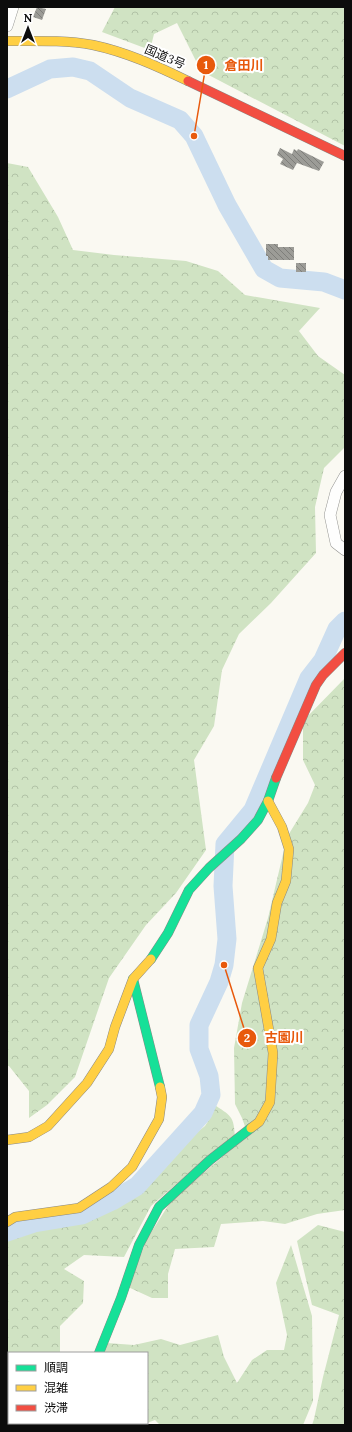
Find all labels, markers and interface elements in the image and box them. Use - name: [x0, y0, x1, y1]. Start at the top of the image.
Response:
- north arrow: [8, 8, 48, 48]
- text: N: [24, 11, 33, 25]
- street label: 国道3号: [143, 41, 188, 72]
- callout: 倉田川: [196, 53, 271, 78]
- text: 1: [204, 57, 209, 72]
- text: 倉田川: [224, 57, 264, 74]
- callout: 古園川: [237, 1025, 312, 1050]
- text: 古園川: [264, 1029, 304, 1046]
- text: 2: [244, 1030, 250, 1045]
- legend: [8, 1352, 148, 1424]
- text: 順調: [44, 1360, 68, 1375]
- text: 混雑: [44, 1380, 68, 1395]
- text: 渋滞: [44, 1400, 68, 1415]

